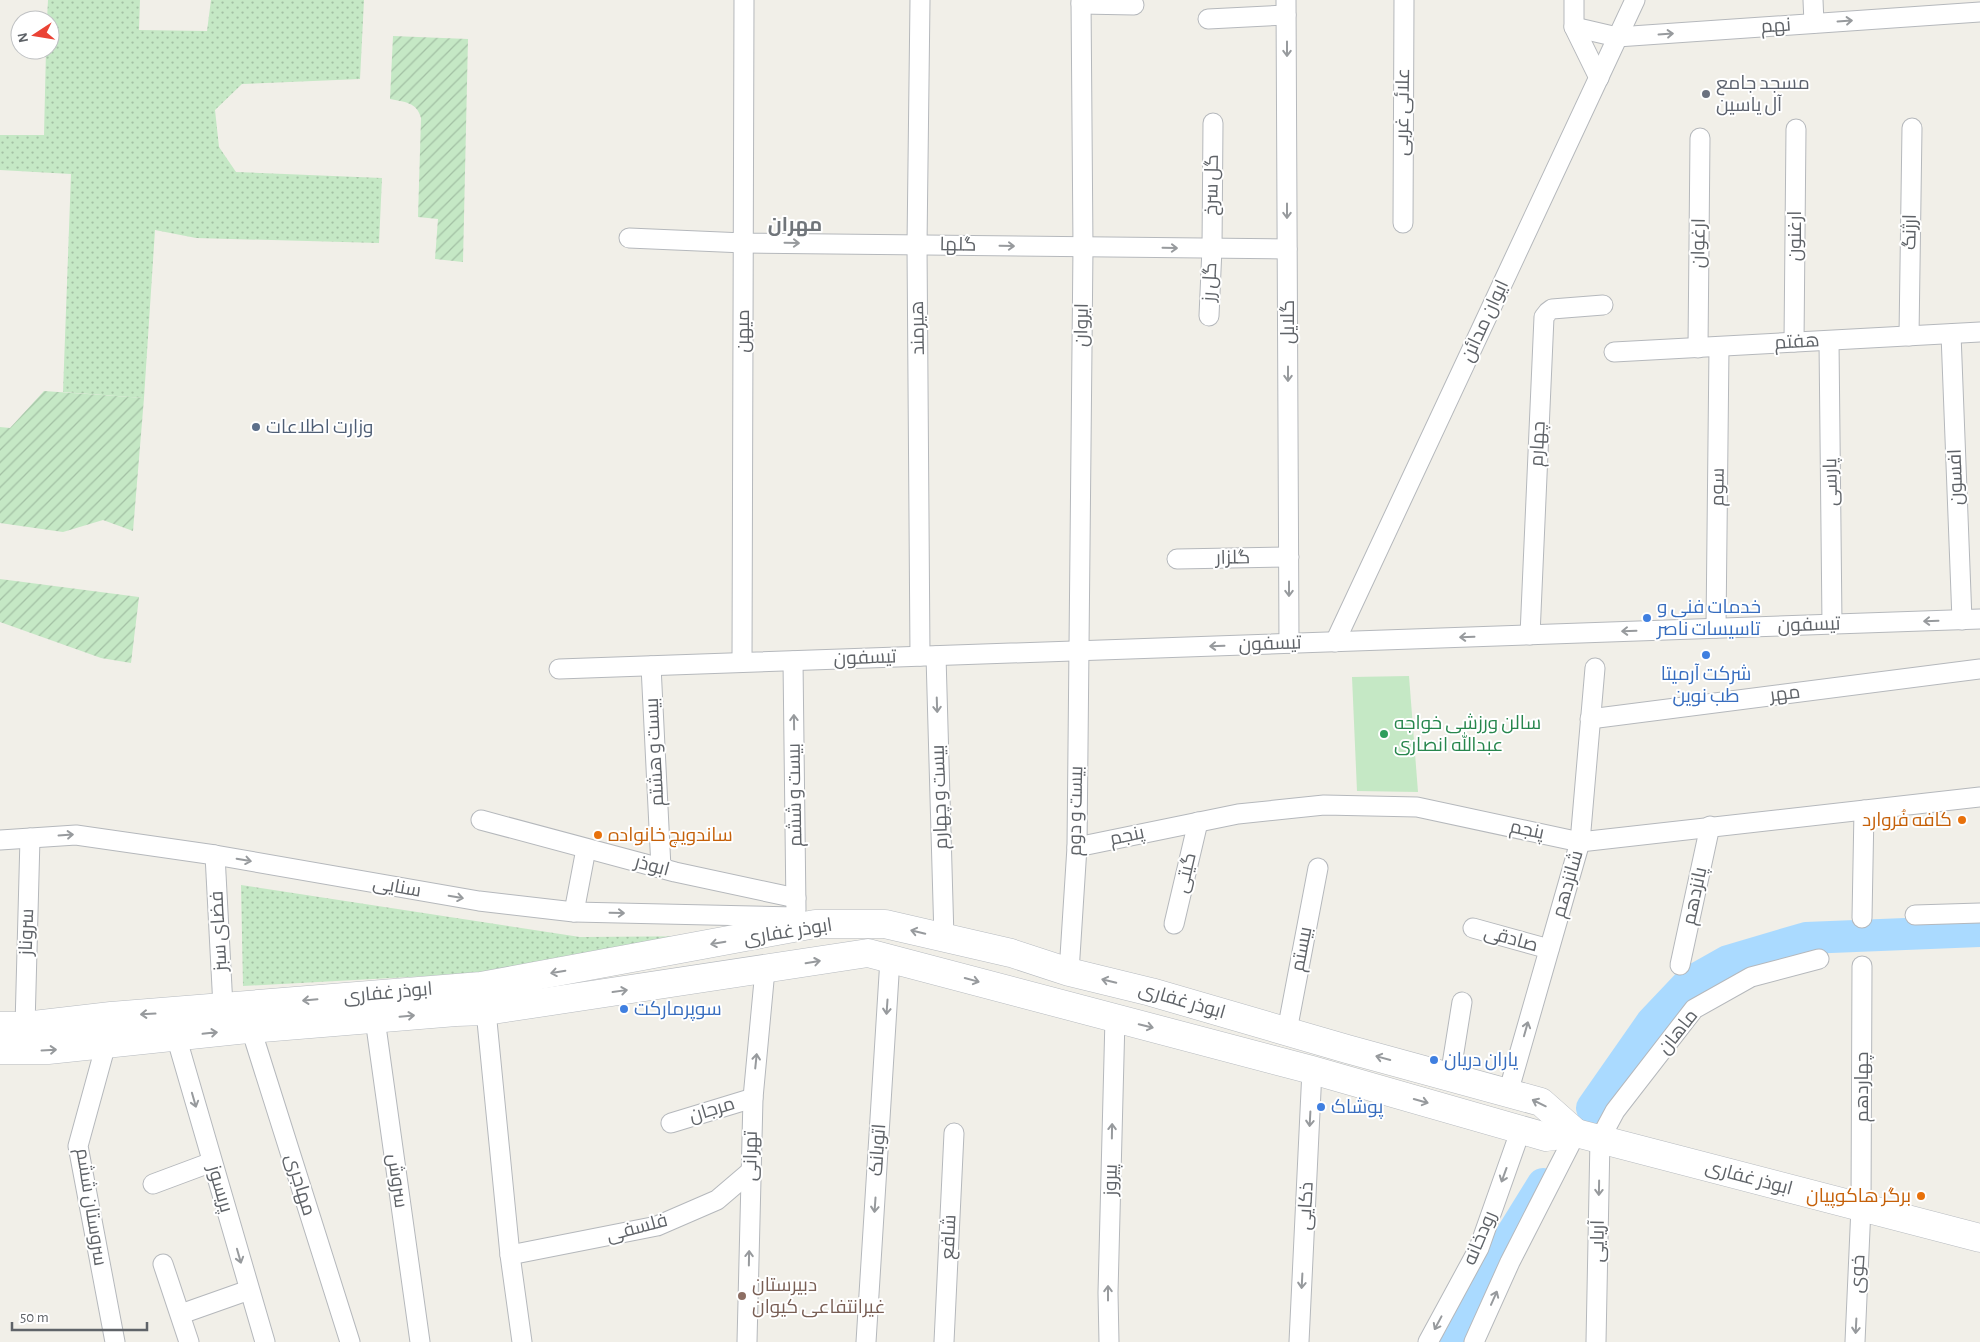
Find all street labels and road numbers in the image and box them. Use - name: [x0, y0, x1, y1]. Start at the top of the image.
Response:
- street label: نهم: [1760, 15, 1792, 40]
- street label: علائی غربی: [1393, 68, 1414, 156]
- street label: گل سرخ: [1201, 154, 1225, 216]
- street label: ارغنون: [1786, 211, 1806, 261]
- street label: ارژنگ: [1899, 214, 1921, 250]
- street label: ارغوان: [1689, 218, 1710, 268]
- street label: گلها: [939, 234, 977, 256]
- street label: گل رز: [1198, 262, 1222, 303]
- street label: ایوان مدائن: [1458, 277, 1513, 365]
- street label: گلایل: [1278, 300, 1299, 344]
- street label: هیرمند: [908, 301, 929, 355]
- street label: ایروان: [1072, 303, 1093, 347]
- street label: میهن: [734, 309, 754, 353]
- street label: هفتم: [1774, 331, 1820, 356]
- street label: چهارم: [1527, 421, 1552, 467]
- street label: افسون: [1946, 448, 1967, 506]
- street label: پارسی: [1821, 458, 1843, 506]
- street label: سوم: [1708, 468, 1731, 507]
- street label: گلزار: [1215, 547, 1250, 569]
- street label: تیسفون: [1777, 614, 1841, 637]
- street label: تیسفون: [1238, 633, 1302, 656]
- street label: تیسفون: [833, 647, 897, 670]
- street label: مهر: [1768, 683, 1801, 706]
- street label: بیست و هشتم: [642, 697, 670, 807]
- street label: بیست و ششم: [784, 743, 808, 847]
- street label: بیست و چهارم: [929, 744, 954, 850]
- street label: بیست و دوم: [1066, 766, 1089, 857]
- street label: پنجم: [1507, 817, 1546, 846]
- street label: پنجم: [1108, 823, 1147, 852]
- street label: شانزدهم: [1548, 848, 1590, 921]
- street label: گیتی: [1171, 851, 1201, 895]
- street label: ابوذر: [631, 852, 672, 881]
- street label: پانزدهم: [1680, 866, 1713, 927]
- street label: سنایی: [371, 873, 423, 902]
- street label: فضای سبز: [207, 890, 232, 973]
- street label: سروناز: [17, 908, 38, 957]
- street label: ابوذر غفاری: [742, 916, 834, 949]
- street label: صادقی: [1482, 923, 1540, 956]
- street label: بیستم: [1288, 925, 1319, 974]
- street label: ابوذر غفاری: [343, 980, 433, 1007]
- street label: ابوذر غفاری: [1136, 980, 1228, 1023]
- street label: ماهان: [1655, 1006, 1702, 1058]
- street label: چهاردهم: [1853, 1052, 1875, 1122]
- street label: مرجان: [687, 1094, 737, 1127]
- street label: اتوبانک: [867, 1123, 890, 1177]
- street label: تهرانی: [741, 1131, 762, 1181]
- street label: سروستان ششم: [69, 1147, 111, 1268]
- street label: مهاجری: [281, 1152, 318, 1218]
- street label: سروش: [383, 1153, 411, 1209]
- street label: ابوذر غفاری: [1703, 1157, 1795, 1200]
- street label: پریسوز: [202, 1162, 236, 1215]
- street label: پیروز: [1101, 1164, 1123, 1197]
- street label: ذکایی: [1295, 1181, 1318, 1231]
- street label: رودخانه: [1460, 1208, 1501, 1268]
- street label: فلسفی: [604, 1211, 670, 1246]
- street label: شافع: [937, 1214, 963, 1260]
- street label: آریایی: [1586, 1219, 1609, 1263]
- street label: خوی: [1848, 1254, 1869, 1294]

